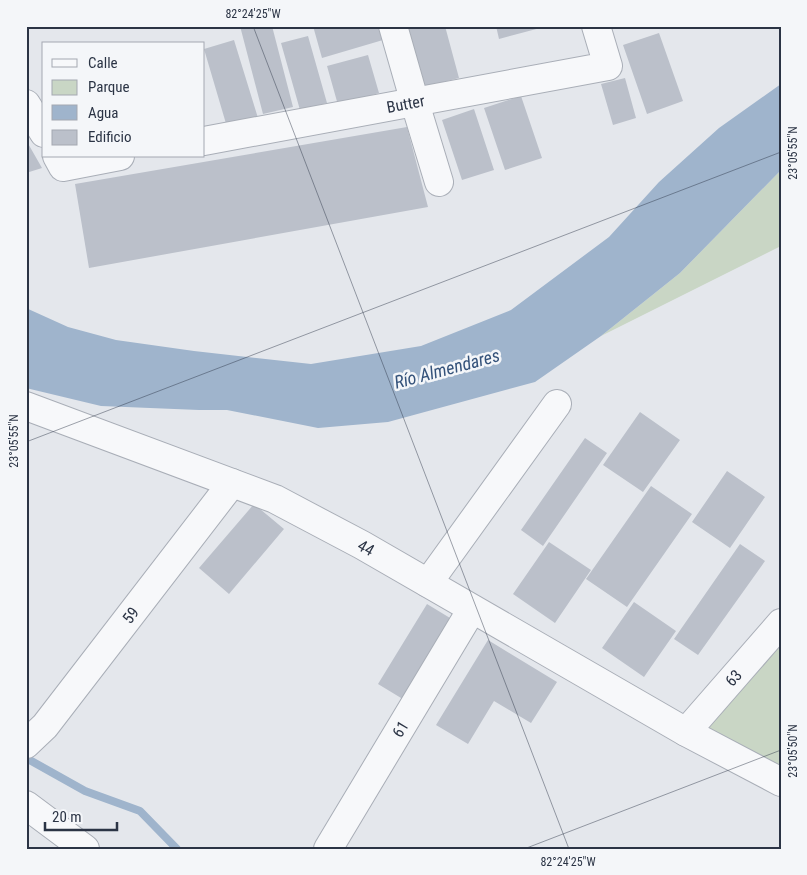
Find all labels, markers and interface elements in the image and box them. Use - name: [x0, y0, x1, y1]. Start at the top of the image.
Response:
- text: 82°24'25"W: [225, 7, 281, 21]
- legend: [42, 42, 205, 158]
- text: Calle: [88, 54, 118, 72]
- text: Parque: [88, 78, 130, 96]
- street label: Butter: [385, 91, 426, 117]
- text: Agua: [88, 104, 118, 122]
- text: 23°05'55"N: [786, 126, 800, 180]
- text: Edificio: [88, 128, 131, 146]
- water label: Río Almendares: [392, 344, 502, 393]
- text: 23°05'55"N: [7, 414, 21, 468]
- street label: 44: [354, 536, 378, 560]
- street label: 59: [118, 603, 143, 628]
- street label: 63: [721, 666, 746, 690]
- street label: 61: [388, 718, 413, 741]
- text: 23°05'50"N: [786, 724, 800, 778]
- scale bar: [45, 800, 118, 832]
- text: 20 m: [52, 808, 82, 826]
- text: 82°24'25"W: [540, 855, 596, 869]

